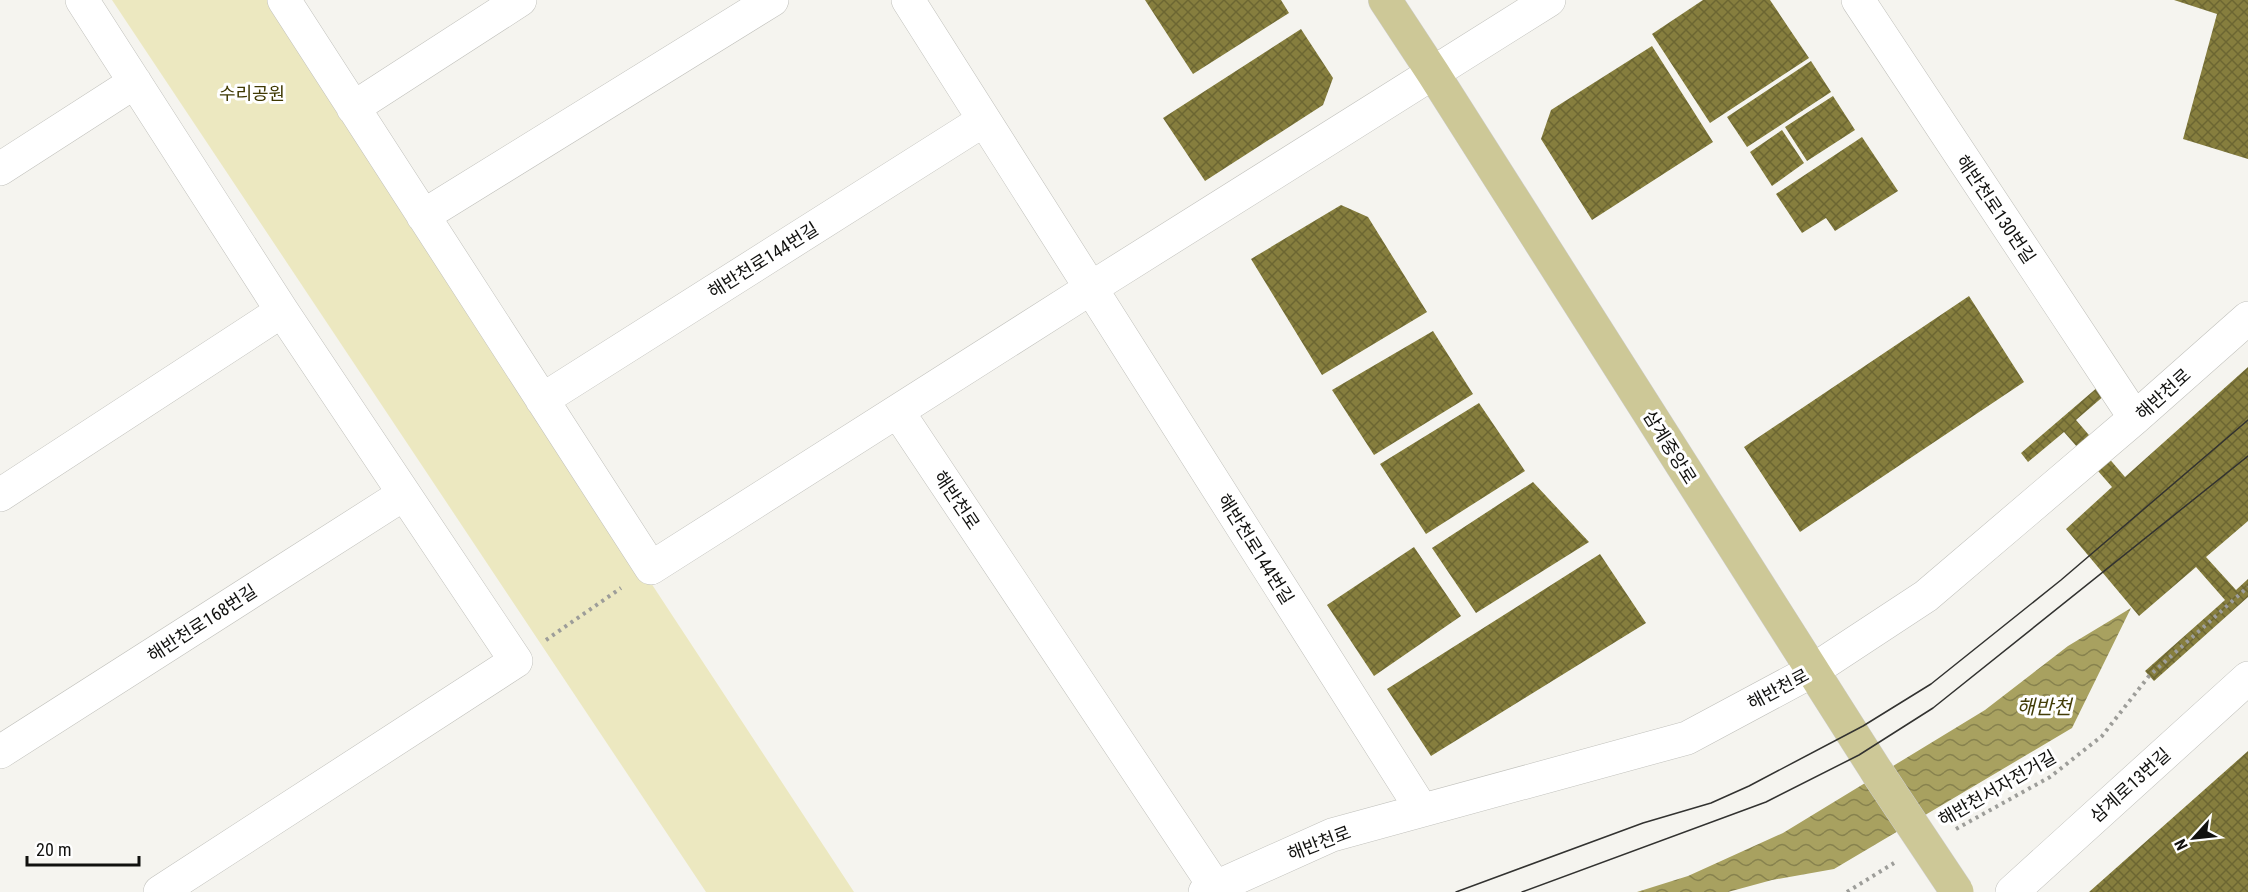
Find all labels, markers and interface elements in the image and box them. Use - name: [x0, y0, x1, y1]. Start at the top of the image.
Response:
- park label: 수리공원: [219, 83, 285, 104]
- street label: 해반천로130번길: [1952, 151, 2040, 267]
- street label: 해반천로144번길: [704, 218, 822, 302]
- street label: 해반천로: [2131, 364, 2195, 424]
- street label: 삼계중앙로: [1639, 406, 1701, 488]
- street label: 해반천로: [930, 467, 984, 533]
- street label: 해반천로144번길: [1214, 490, 1298, 608]
- street label: 해반천로168번길: [143, 580, 261, 666]
- street label: 해반천로: [1744, 664, 1812, 714]
- water label: 해반천: [2016, 695, 2074, 719]
- street label: 삼계로13번길: [2086, 744, 2174, 826]
- street label: 해반천서자전거길: [1934, 746, 2060, 830]
- north arrow: [2164, 808, 2224, 868]
- street label: 해반천로: [1284, 821, 1354, 865]
- scale bar: [27, 829, 140, 867]
- text: N: [2170, 836, 2192, 853]
- text: 20 m: [36, 839, 71, 860]

